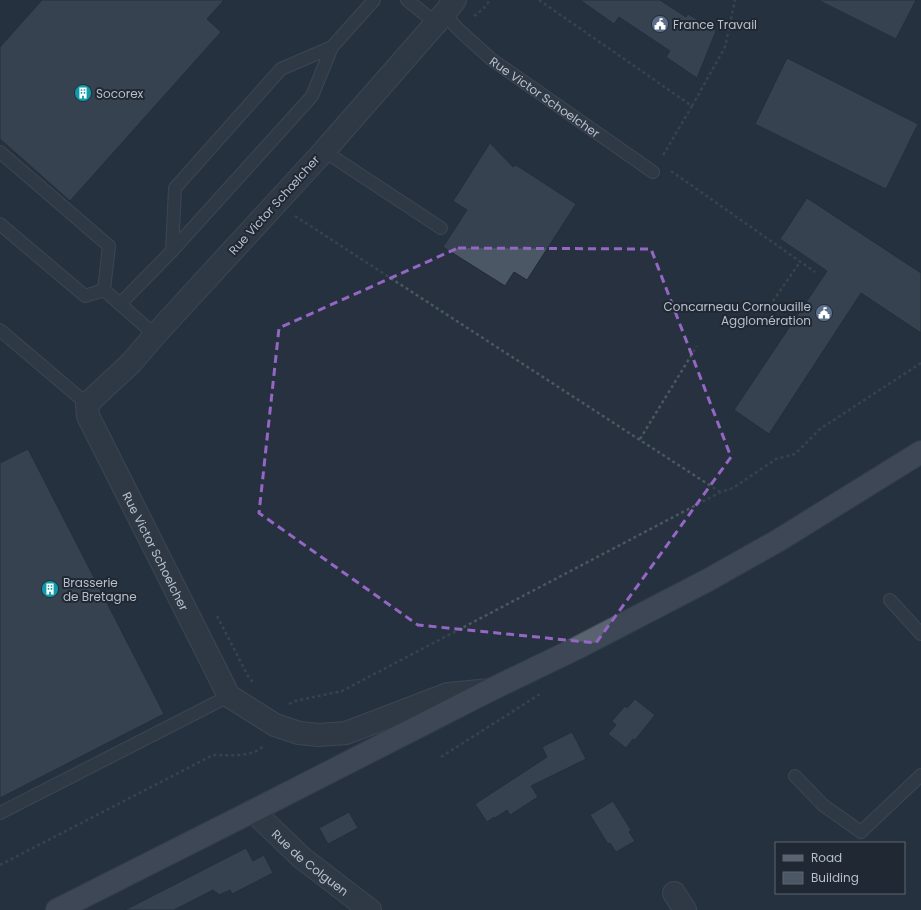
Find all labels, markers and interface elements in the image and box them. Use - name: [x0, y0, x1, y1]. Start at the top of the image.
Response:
- public building icon: France Travail: [650, 14, 670, 34]
- place label: France Travail: [673, 16, 757, 33]
- street label: Rue Victor Schoelcher: [487, 52, 604, 141]
- building icon: Socorex: [73, 83, 93, 103]
- place label: Socorex: [96, 85, 144, 102]
- street label: Rue Victor Schœlcher: [225, 151, 324, 258]
- place label: Concarneau Cornouaille Agglomération: [664, 298, 811, 329]
- public building icon: Concarneau Cornouaille Agglomération: [814, 303, 834, 323]
- street label: Rue Victor Schoelcher: [119, 489, 193, 614]
- place label: Brasserie de Bretagne: [63, 574, 137, 605]
- building icon: Brasserie de Bretagne: [40, 579, 60, 599]
- street label: Rue de Colguen: [268, 825, 352, 899]
- legend: [775, 842, 905, 894]
- text: Road: [811, 849, 842, 866]
- text: Building: [811, 869, 859, 886]

